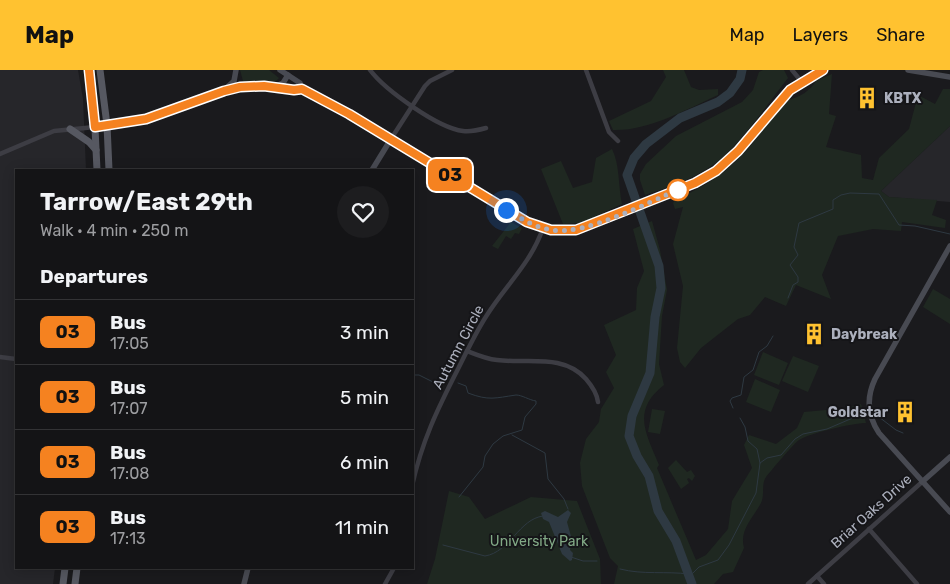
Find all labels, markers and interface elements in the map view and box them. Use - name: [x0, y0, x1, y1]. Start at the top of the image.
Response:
- text: Map: [25, 21, 74, 49]
- text: Map: [730, 24, 765, 46]
- text: Layers: [793, 24, 848, 46]
- text: Share: [876, 24, 925, 46]
- building icon: KBTX: [854, 85, 880, 111]
- place label: KBTX: [884, 90, 922, 107]
- line badge: 03: [428, 159, 472, 191]
- text: 03: [438, 164, 462, 186]
- unlabelled marker: [667, 179, 689, 201]
- button: heart: [337, 186, 389, 238]
- text: Tarrow/East 29th: [40, 188, 253, 216]
- your location: [494, 198, 519, 223]
- text: Walk · 4 min · 250 m: [40, 221, 188, 240]
- text: Departures: [40, 265, 148, 288]
- street label: Autumn Circle: [429, 302, 488, 392]
- text: Bus: [110, 311, 146, 334]
- text: 03: [55, 321, 80, 343]
- text: 3 min: [340, 321, 389, 344]
- building icon: Daybreak: [801, 321, 827, 347]
- place label: Daybreak: [831, 326, 898, 343]
- text: 17:05: [110, 334, 149, 353]
- text: Bus: [110, 376, 146, 399]
- text: 03: [55, 386, 80, 408]
- text: 5 min: [340, 386, 389, 409]
- text: 17:07: [110, 399, 148, 418]
- building icon: Goldstar: [892, 399, 918, 425]
- place label: Goldstar: [828, 404, 889, 421]
- text: Bus: [110, 441, 146, 464]
- text: 03: [55, 451, 80, 473]
- text: 6 min: [340, 451, 389, 474]
- text: 17:08: [110, 464, 150, 483]
- street label: Briar Oaks Drive: [827, 471, 915, 552]
- text: Bus: [110, 506, 146, 529]
- text: 03: [55, 516, 80, 538]
- text: 11 min: [335, 516, 389, 539]
- text: 17:13: [110, 529, 146, 548]
- park label: University Park: [490, 533, 589, 550]

